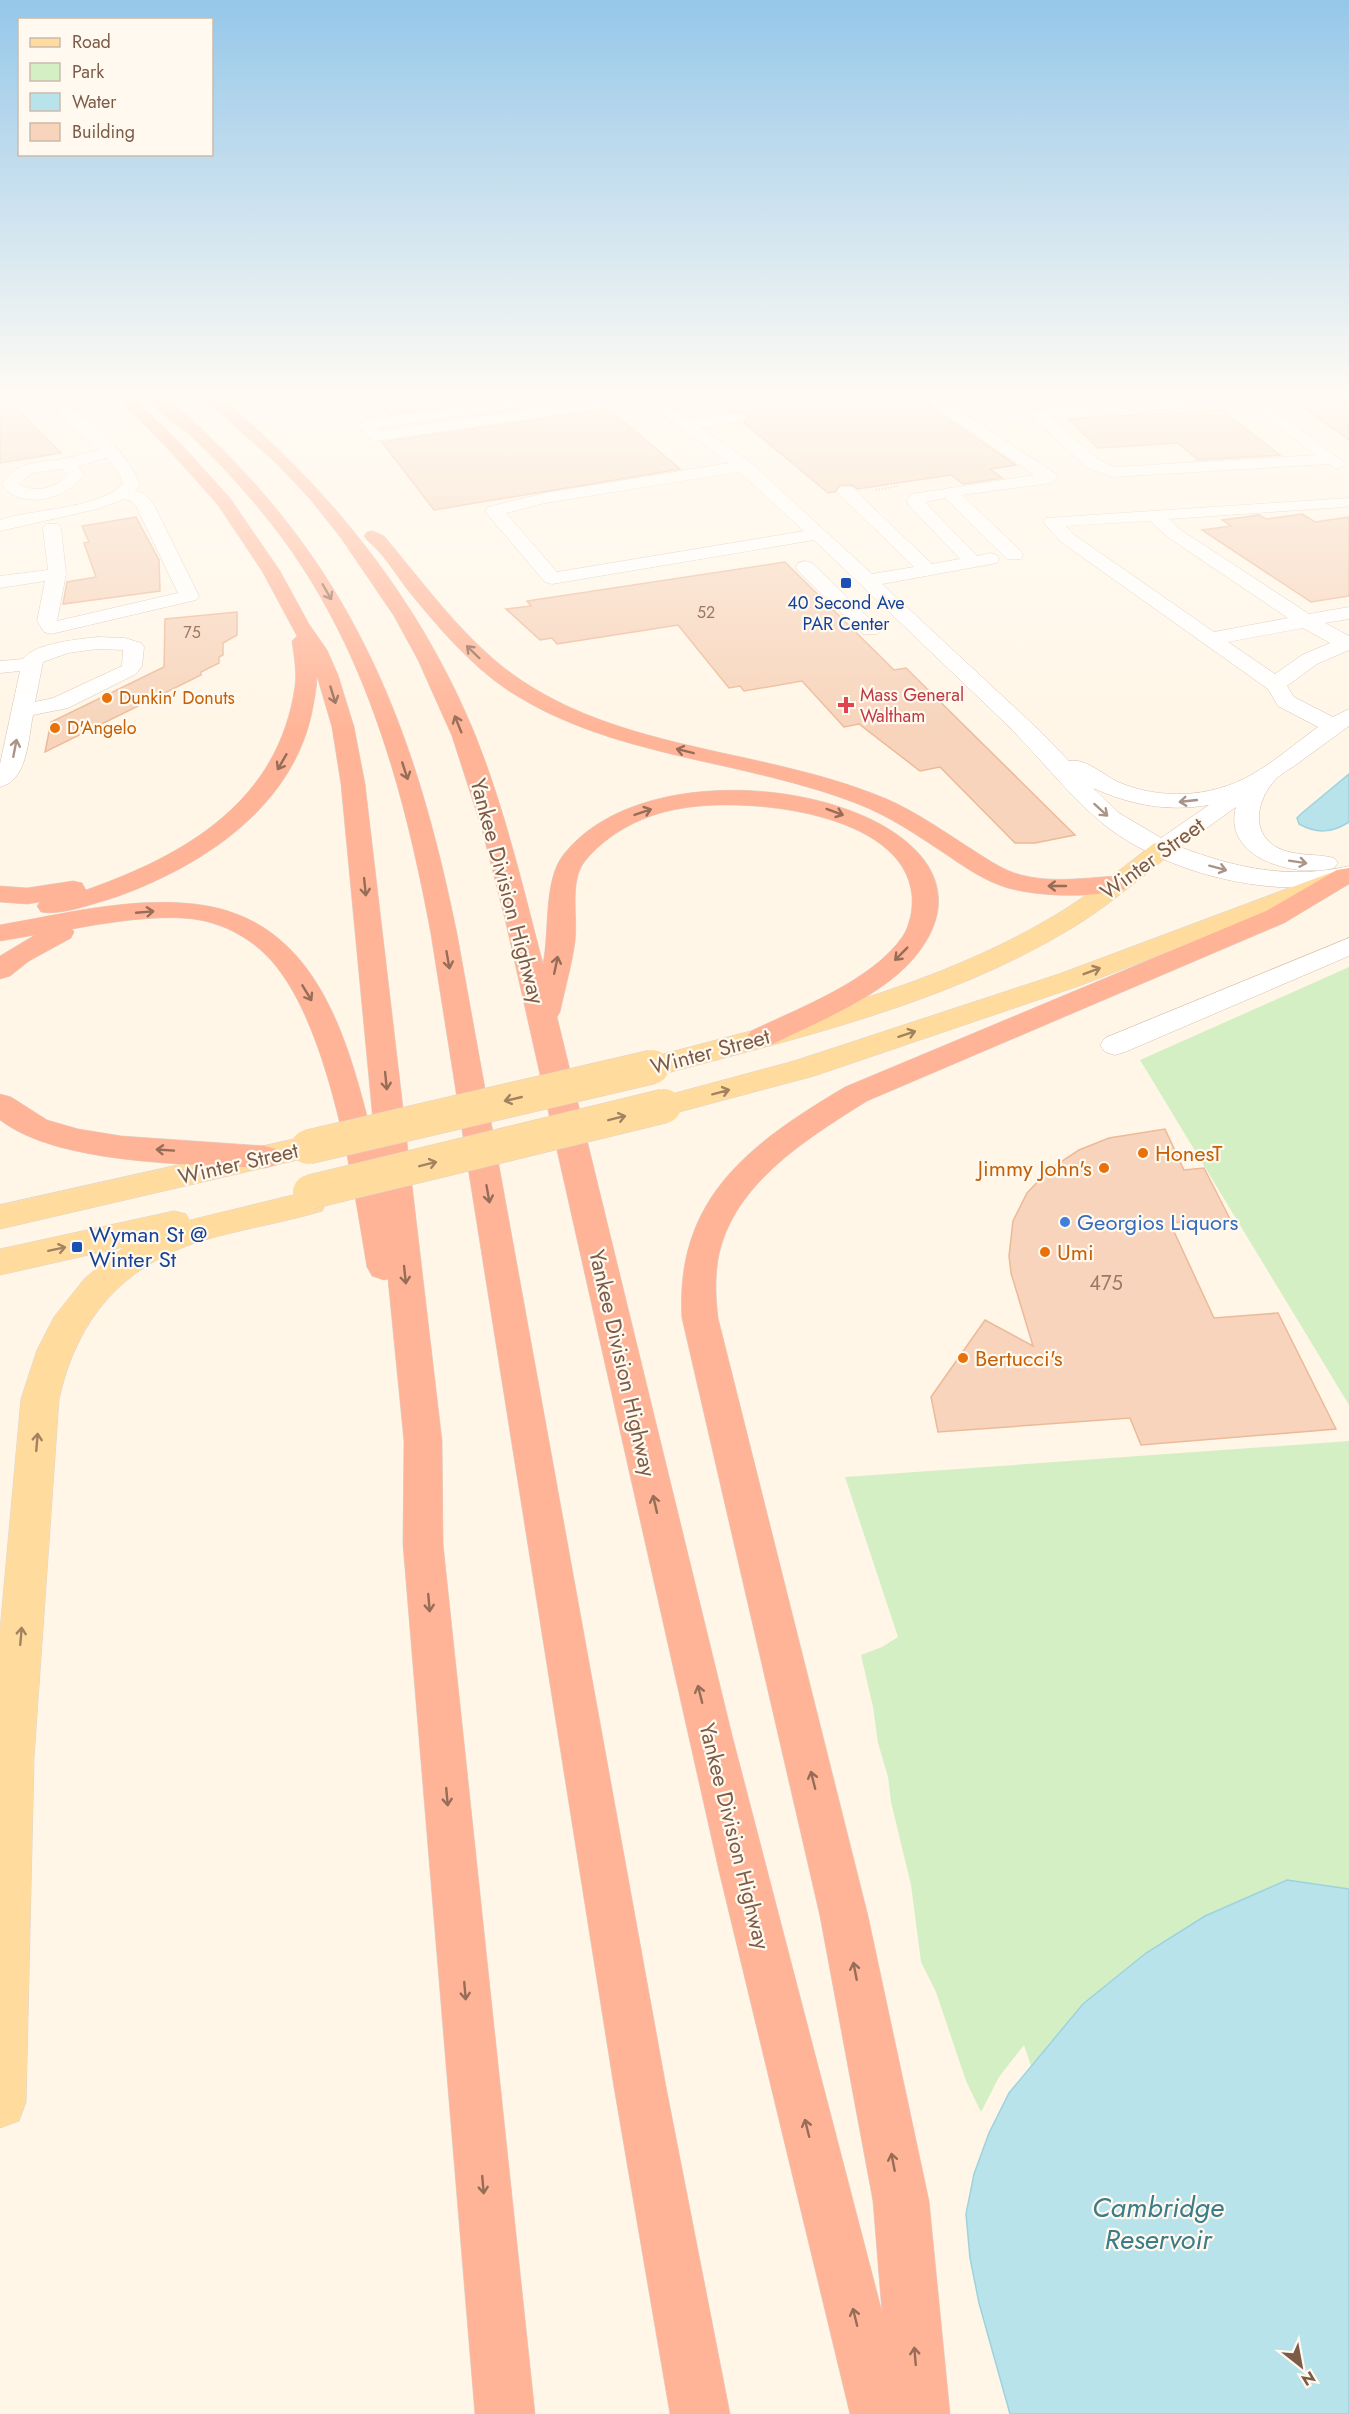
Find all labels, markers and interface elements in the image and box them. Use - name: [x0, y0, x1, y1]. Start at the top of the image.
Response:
- legend: [18, 18, 213, 156]
- text: Road: [72, 29, 111, 55]
- text: Park: [72, 59, 104, 85]
- text: Water: [72, 89, 117, 115]
- text: Building: [72, 119, 135, 145]
- marker: 40 Second Ave PAR Center: [839, 576, 853, 590]
- one-way arrow: [321, 583, 333, 600]
- place label: 40 Second Ave PAR Center: [787, 590, 905, 637]
- house number: 52: [697, 601, 715, 624]
- house number: 75: [183, 621, 201, 644]
- one-way arrow: [466, 644, 481, 659]
- place label: Mass General Waltham: [860, 682, 964, 729]
- place label: Dunkin' Donuts: [119, 685, 235, 711]
- one-way arrow: [328, 685, 339, 704]
- marker: Dunkin' Donuts: [100, 691, 114, 705]
- marker: Mass General Waltham: [837, 696, 855, 714]
- place label: D'Angelo: [67, 715, 137, 741]
- one-way arrow: [452, 716, 463, 734]
- marker: D'Angelo: [48, 721, 62, 735]
- one-way arrow: [10, 738, 21, 758]
- one-way arrow: [676, 744, 695, 756]
- one-way arrow: [276, 753, 288, 770]
- one-way arrow: [400, 761, 411, 780]
- street label: Yankee Division Highway: [462, 775, 554, 1008]
- one-way arrow: [1178, 796, 1198, 807]
- one-way arrow: [1093, 803, 1108, 817]
- one-way arrow: [634, 805, 652, 816]
- one-way arrow: [825, 808, 843, 819]
- street label: Winter Street: [1093, 809, 1211, 907]
- one-way arrow: [1288, 856, 1307, 867]
- one-way arrow: [1208, 862, 1227, 874]
- one-way arrow: [359, 877, 370, 897]
- one-way arrow: [1048, 880, 1068, 892]
- one-way arrow: [134, 907, 154, 918]
- one-way arrow: [893, 947, 908, 962]
- one-way arrow: [443, 950, 454, 970]
- one-way arrow: [551, 956, 562, 976]
- one-way arrow: [1082, 965, 1100, 976]
- one-way arrow: [301, 984, 313, 1001]
- street label: Winter Street: [647, 1020, 774, 1082]
- one-way arrow: [897, 1028, 916, 1039]
- one-way arrow: [380, 1071, 391, 1090]
- one-way arrow: [711, 1086, 730, 1097]
- one-way arrow: [504, 1094, 523, 1106]
- one-way arrow: [607, 1111, 626, 1123]
- street label: Winter Street: [175, 1133, 302, 1192]
- place label: HonesT: [1155, 1137, 1223, 1169]
- one-way arrow: [155, 1144, 175, 1155]
- marker: HonesT: [1136, 1146, 1150, 1160]
- place label: Jimmy John's: [975, 1152, 1092, 1184]
- one-way arrow: [418, 1157, 437, 1169]
- marker: Jimmy John's: [1097, 1161, 1111, 1175]
- one-way arrow: [483, 1184, 494, 1203]
- place label: Georgios Liquors: [1077, 1206, 1239, 1238]
- marker: Georgios Liquors: [1058, 1215, 1072, 1229]
- place label: Wyman St @ Winter St: [89, 1218, 207, 1275]
- place label: Umi: [1057, 1236, 1094, 1268]
- marker: Wyman St @ Winter St: [70, 1240, 84, 1254]
- one-way arrow: [47, 1243, 66, 1254]
- marker: Umi: [1038, 1245, 1052, 1259]
- street label: Yankee Division Highway: [581, 1246, 665, 1480]
- one-way arrow: [400, 1265, 411, 1284]
- house number: 475: [1089, 1269, 1123, 1298]
- place label: Bertucci's: [975, 1342, 1063, 1374]
- marker: Bertucci's: [956, 1351, 970, 1365]
- one-way arrow: [32, 1432, 43, 1452]
- one-way arrow: [649, 1495, 661, 1514]
- one-way arrow: [424, 1592, 435, 1612]
- one-way arrow: [16, 1627, 27, 1646]
- one-way arrow: [693, 1685, 705, 1704]
- street label: Yankee Division Highway: [691, 1719, 779, 1953]
- one-way arrow: [807, 1771, 819, 1790]
- one-way arrow: [442, 1786, 453, 1806]
- one-way arrow: [849, 1962, 860, 1981]
- one-way arrow: [460, 1980, 471, 2000]
- one-way arrow: [801, 2118, 813, 2137]
- one-way arrow: [887, 2153, 898, 2172]
- one-way arrow: [478, 2175, 489, 2195]
- water label: Cambridge Reservoir: [1092, 2187, 1224, 2260]
- one-way arrow: [848, 2308, 860, 2327]
- north arrow: [1271, 2336, 1331, 2396]
- one-way arrow: [909, 2346, 920, 2366]
- text: N: [1297, 2365, 1320, 2392]

